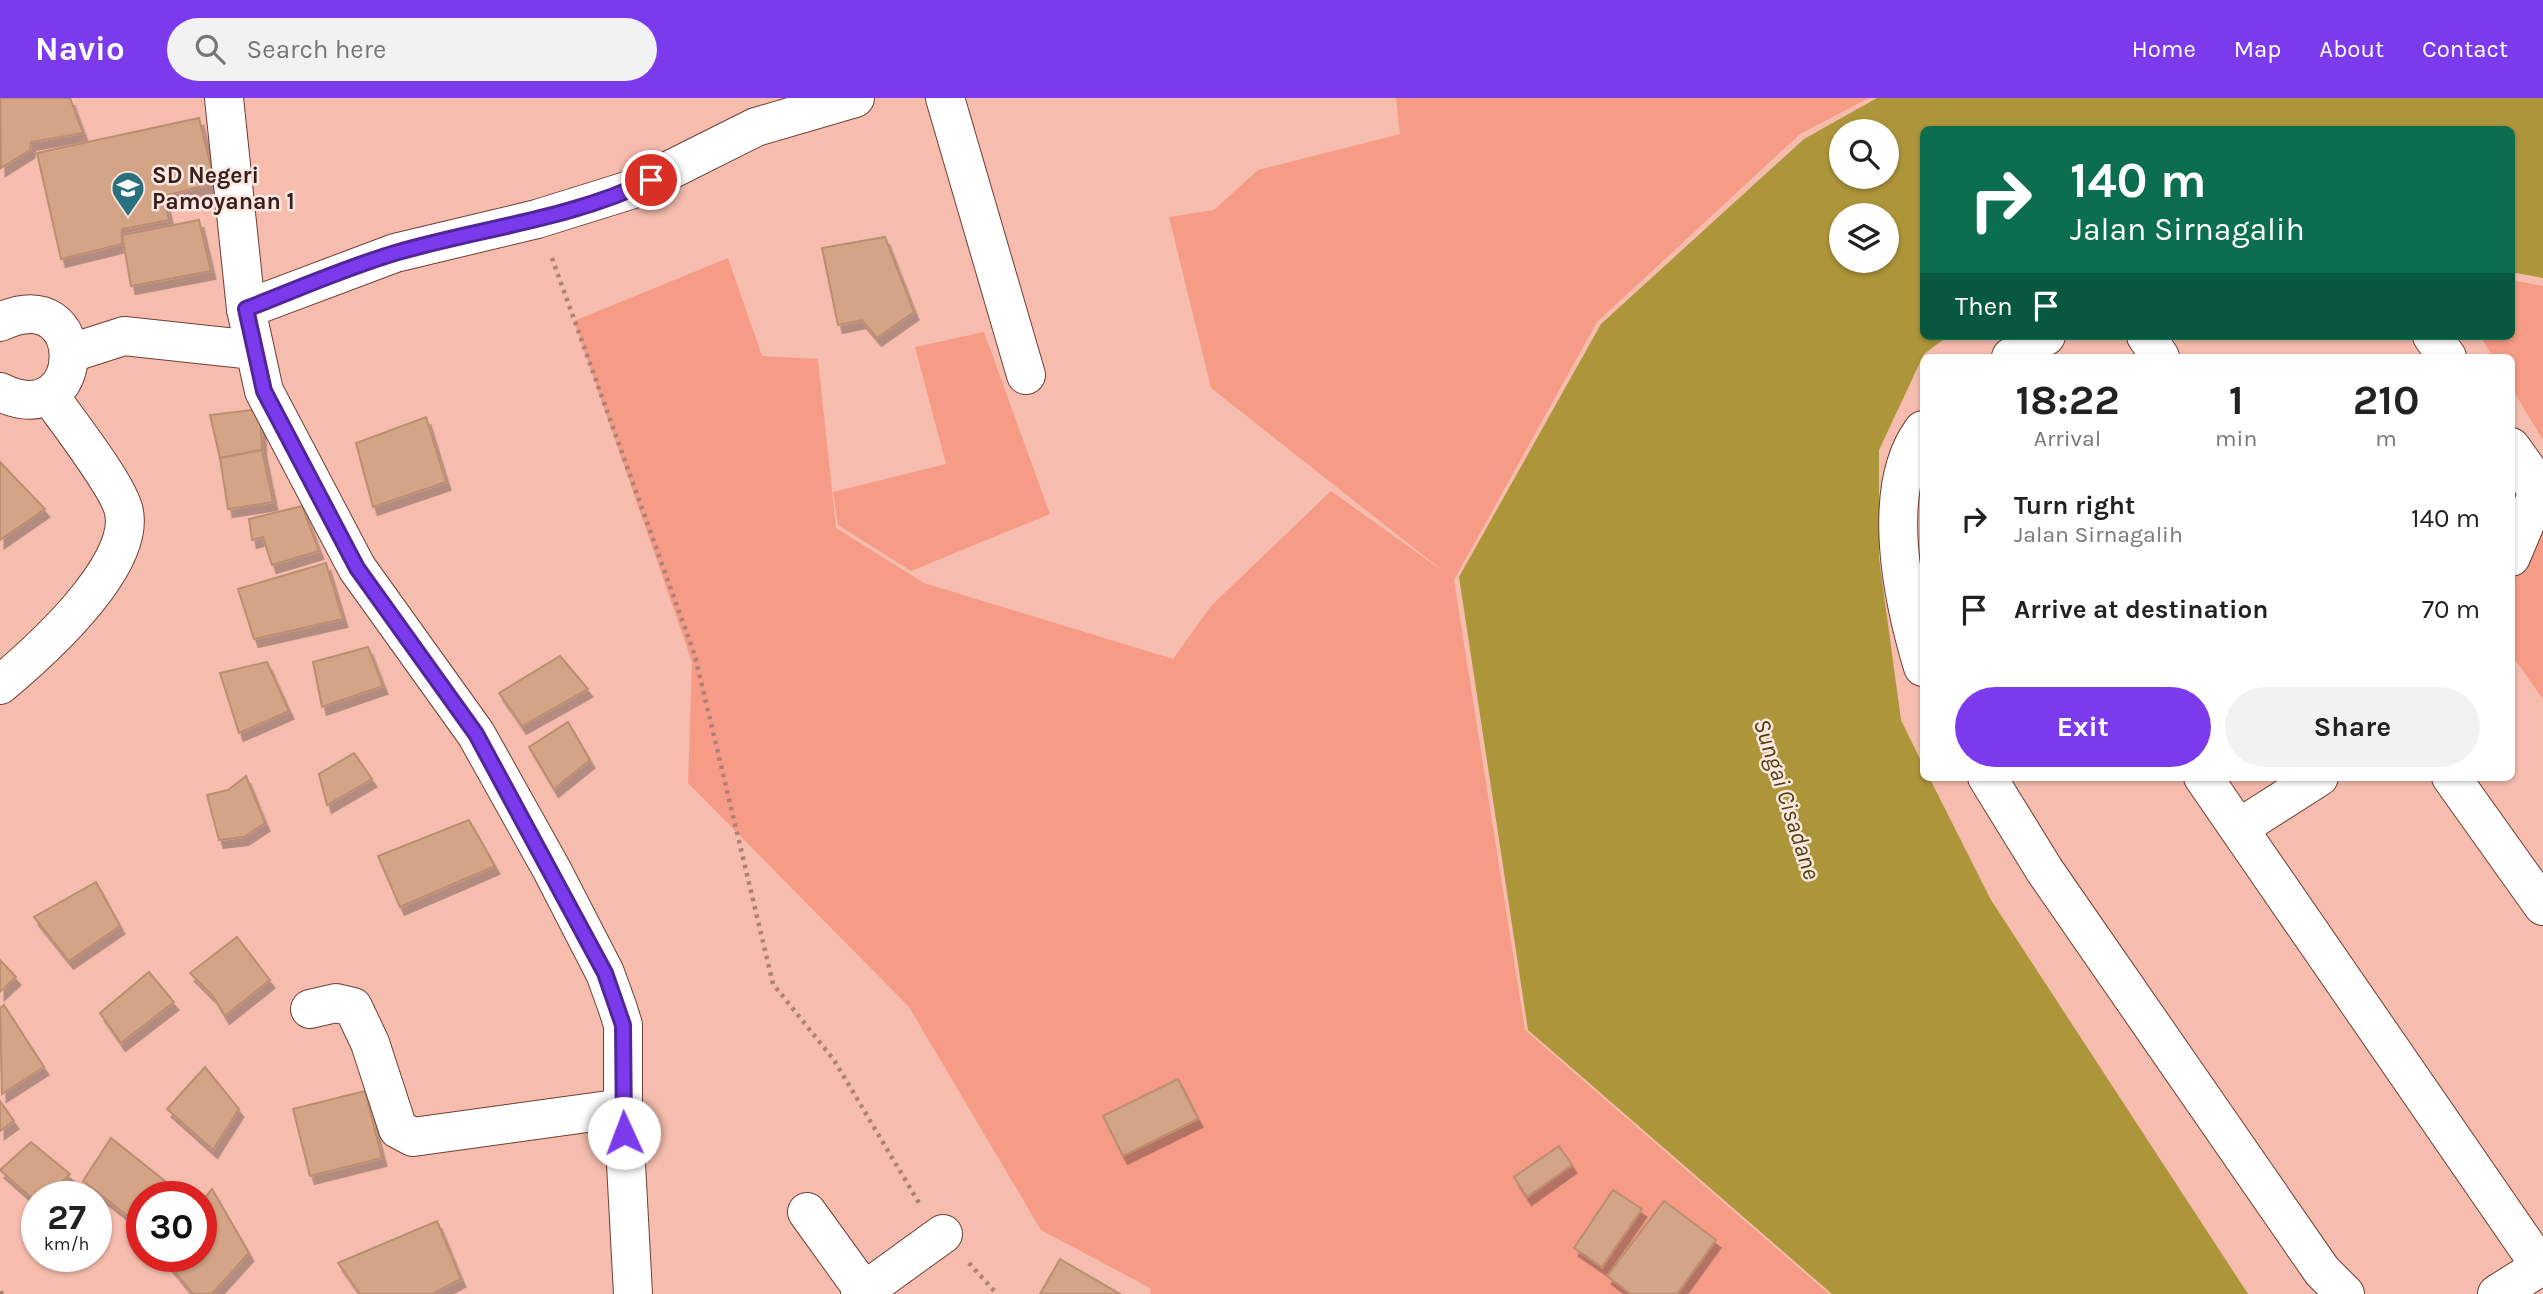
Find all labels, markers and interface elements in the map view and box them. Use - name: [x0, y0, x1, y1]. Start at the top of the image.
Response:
- search box: [167, 18, 657, 81]
- text: Navio: [35, 30, 125, 68]
- icon: search: [191, 30, 229, 68]
- text: Search here: [247, 34, 386, 65]
- text: Home: [2132, 35, 2196, 63]
- text: Map: [2234, 35, 2281, 63]
- text: About: [2319, 35, 2384, 63]
- text: Contact: [2422, 35, 2508, 63]
- map controls: [1829, 119, 1899, 273]
- button: search: [1829, 119, 1899, 189]
- pin: [621, 150, 681, 210]
- text: 140 m: [2070, 152, 2207, 209]
- icon: right: [1955, 154, 2046, 245]
- icon: arrive: [632, 161, 670, 199]
- place label: SD Negeri Pamoyanan 1: [152, 162, 295, 215]
- school or university icon: SD Negeri Pamoyanan 1: [109, 169, 147, 218]
- button: layers: [1829, 203, 1899, 273]
- text: Jalan Sirnagalih: [2070, 211, 2305, 248]
- icon: arrive: [2027, 287, 2065, 325]
- text: Then: [1955, 291, 2013, 322]
- text: 18:22: [2015, 375, 2120, 425]
- text: 1: [2229, 375, 2244, 425]
- text: 210: [2353, 375, 2420, 425]
- text: Arrival: [2034, 425, 2101, 452]
- text: min: [2215, 425, 2257, 452]
- text: m: [2375, 425, 2397, 452]
- text: Turn right: [2014, 490, 2135, 521]
- icon: right: [1955, 500, 1993, 538]
- text: 140 m: [2411, 503, 2480, 534]
- text: Jalan Sirnagalih: [2014, 521, 2183, 548]
- icon: arrive: [1955, 591, 1993, 629]
- text: Arrive at destination: [2014, 594, 2268, 625]
- text: 70 m: [2422, 594, 2480, 625]
- button: Exit: [1955, 687, 2211, 767]
- button: Share: [2225, 687, 2480, 767]
- water label: Sungai Cisadane: [1748, 715, 1826, 883]
- position arrow: [587, 1096, 661, 1170]
- speed limit sign: 30: [126, 1181, 217, 1272]
- text: 27: [47, 1197, 86, 1238]
- text: km/h: [44, 1233, 89, 1255]

